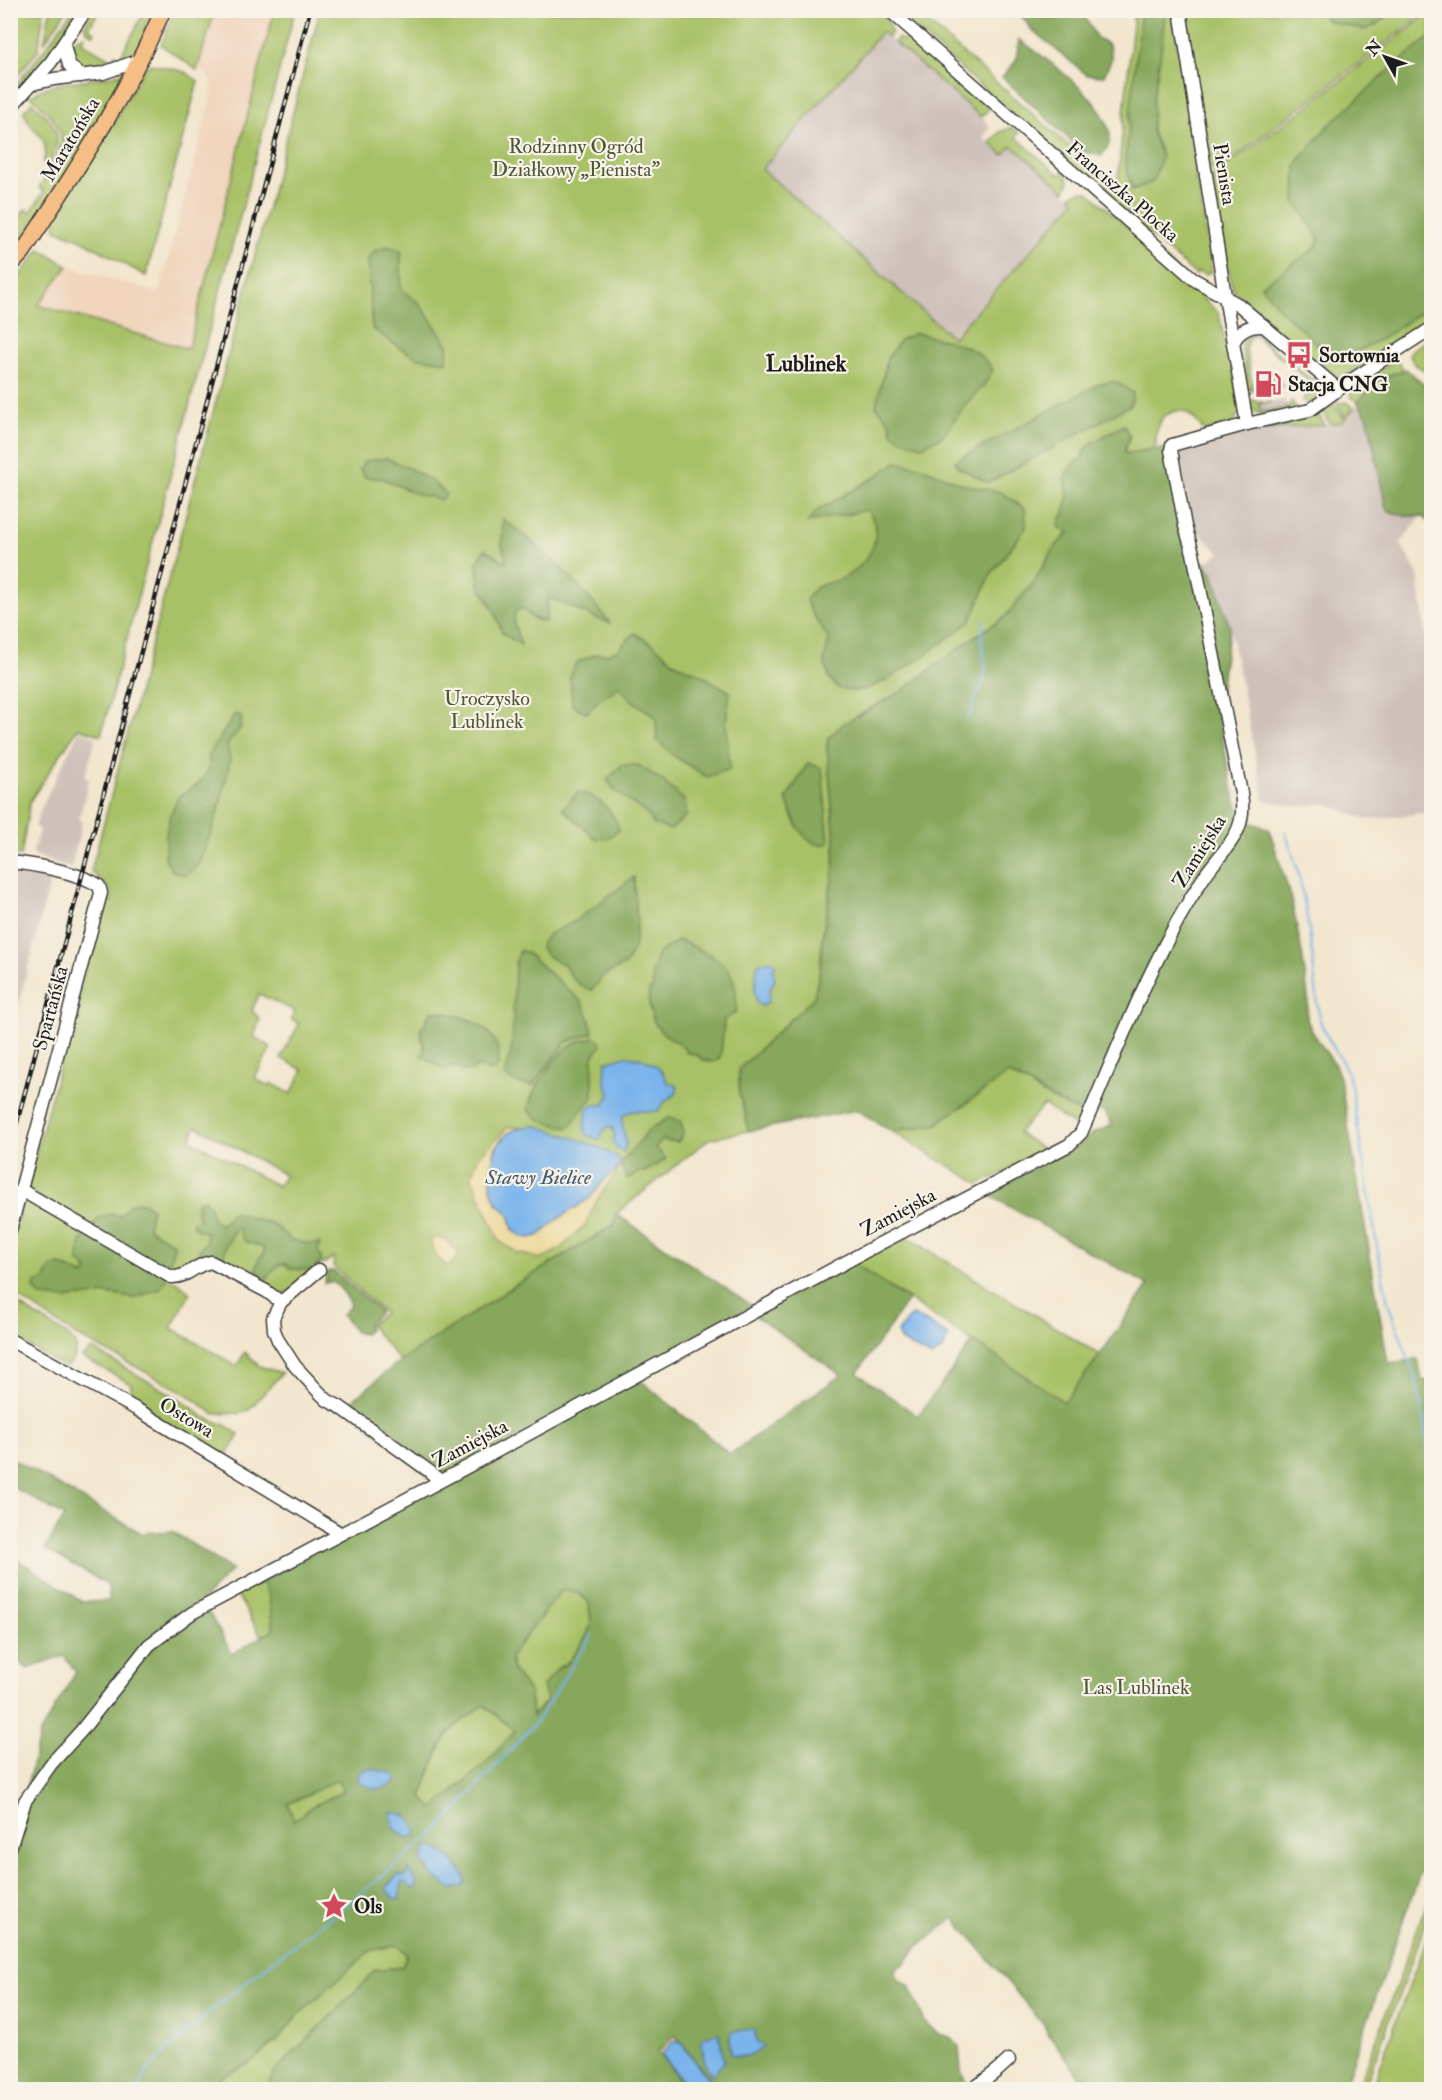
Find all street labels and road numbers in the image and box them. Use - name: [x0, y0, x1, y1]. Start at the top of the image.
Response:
- street label: Maratońska: [36, 92, 106, 186]
- street label: Franciszka Plocka: [1061, 135, 1185, 248]
- street label: Pienista: [1207, 141, 1242, 208]
- street label: Zamiejska: [1167, 809, 1232, 892]
- street label: Spartańska: [27, 962, 75, 1053]
- street label: Zamiejska: [856, 1182, 941, 1243]
- street label: Ostowa: [155, 1391, 219, 1444]
- street label: Zamiejska: [428, 1413, 513, 1474]

